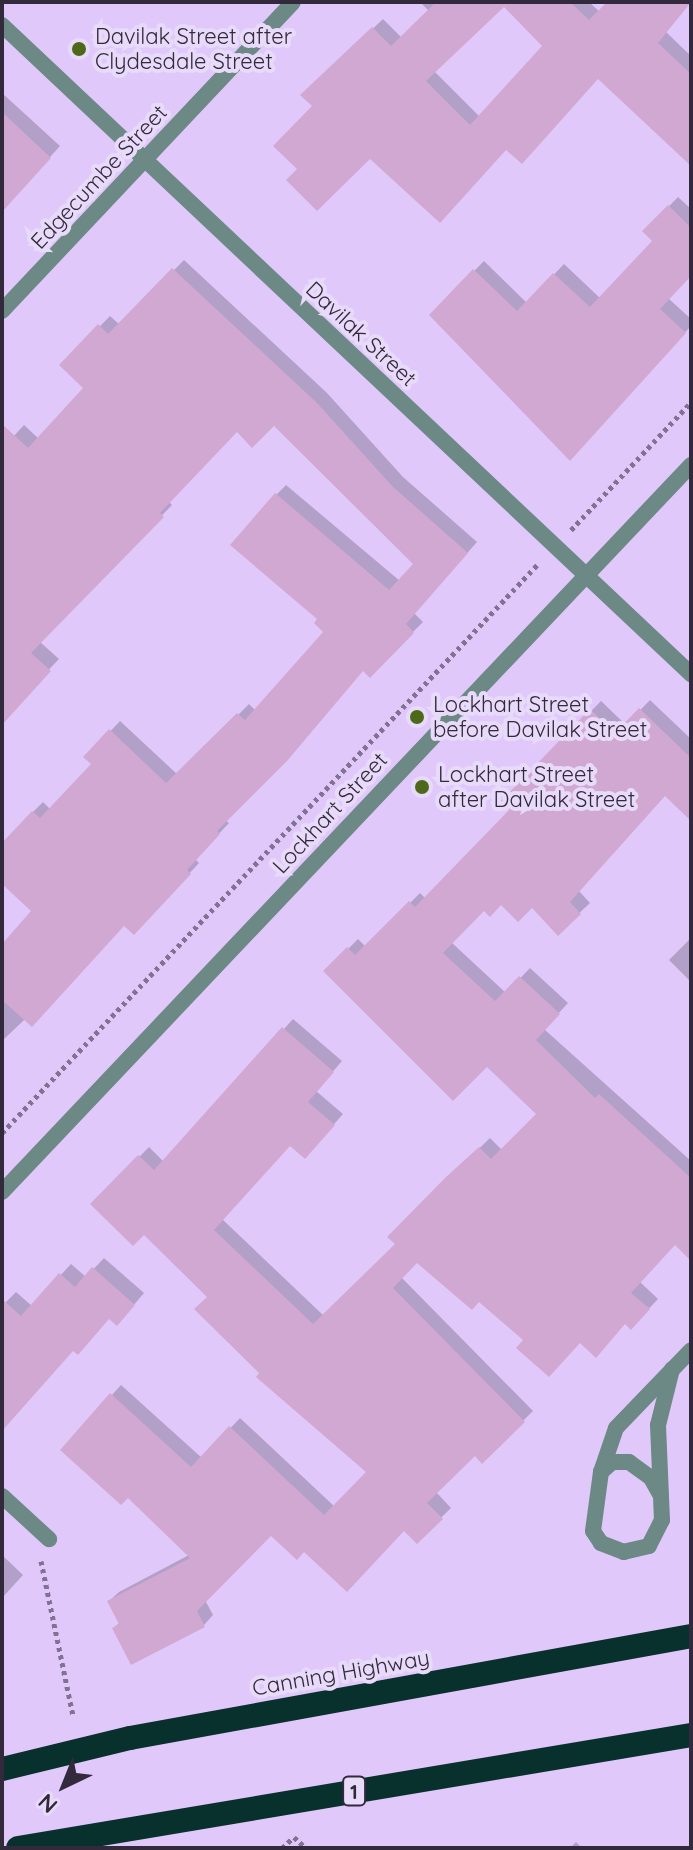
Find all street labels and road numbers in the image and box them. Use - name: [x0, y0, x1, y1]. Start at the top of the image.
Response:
- street label: Edgecumbe Street: [25, 100, 173, 254]
- street label: Davilak Street: [300, 276, 422, 392]
- street label: Lockhart Street: [267, 747, 393, 879]
- street label: Canning Highway: [250, 1644, 432, 1702]
- road number: 1: [342, 1775, 366, 1807]

